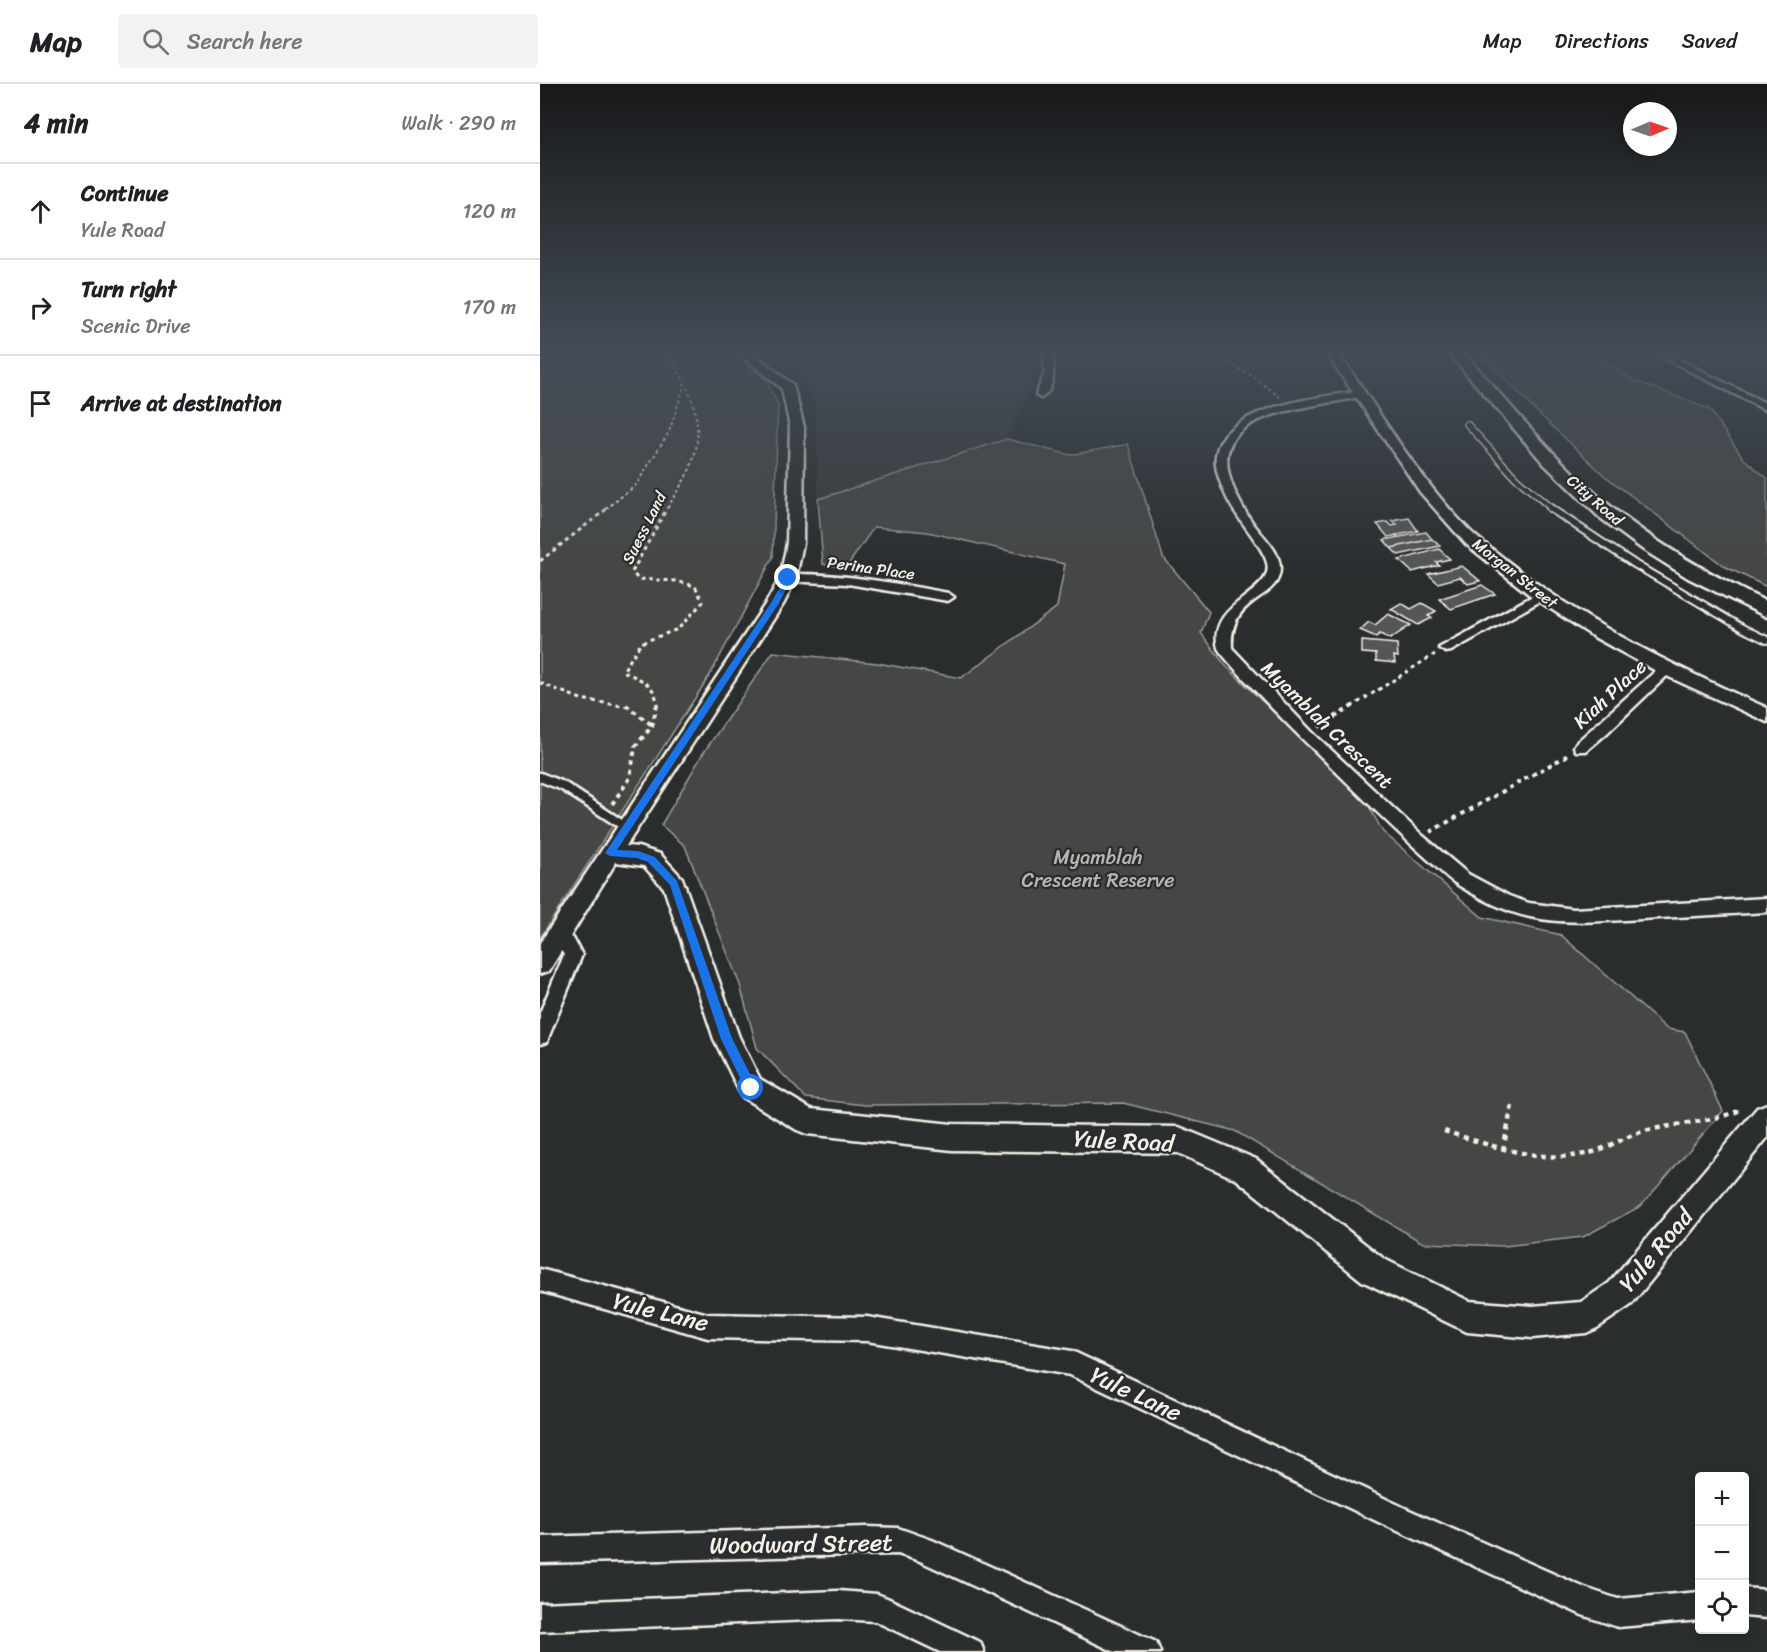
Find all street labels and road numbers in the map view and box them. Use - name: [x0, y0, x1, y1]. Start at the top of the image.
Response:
- street label: City Road: [1560, 467, 1631, 534]
- street label: Suess Land: [613, 485, 675, 569]
- street label: Morgan Street: [1466, 530, 1565, 616]
- street label: Perina Place: [825, 548, 917, 588]
- street label: Kiah Place: [1565, 650, 1655, 738]
- street label: Myamblah Crescent: [1252, 652, 1402, 798]
- street label: Yule Road: [1073, 1117, 1176, 1165]
- street label: Yule Road: [1608, 1197, 1705, 1302]
- street label: Yule Lane: [609, 1280, 713, 1344]
- street label: Yule Lane: [1083, 1354, 1189, 1434]
- street label: Woodward Street: [709, 1521, 893, 1567]

